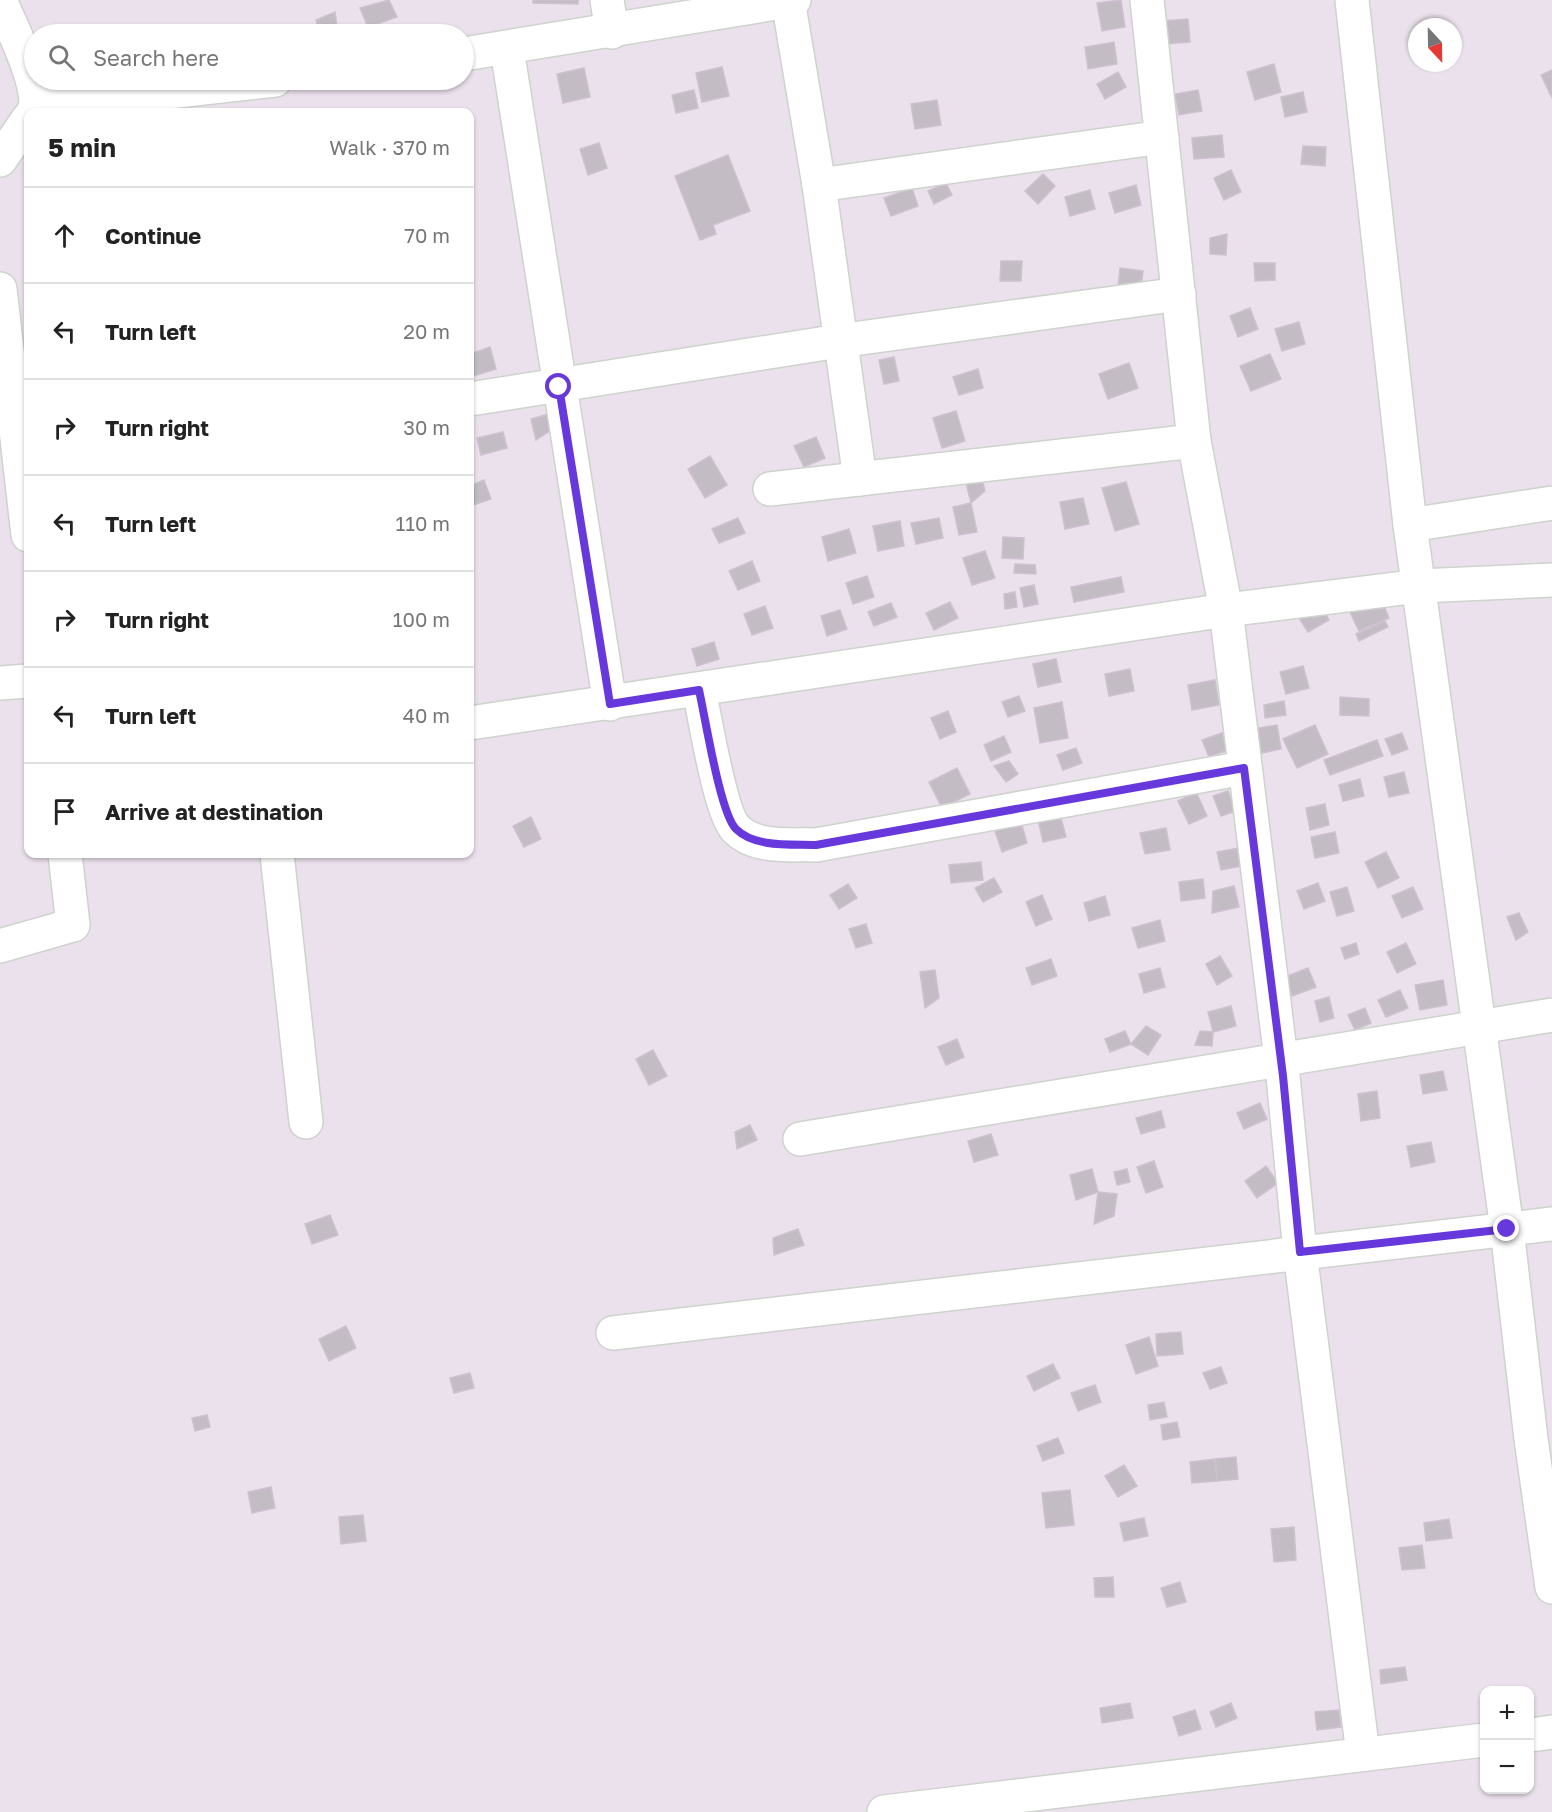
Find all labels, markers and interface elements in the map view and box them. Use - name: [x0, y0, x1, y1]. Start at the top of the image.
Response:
- north arrow: [1408, 18, 1462, 72]
- search box: [24, 24, 474, 90]
- icon: search: [45, 41, 78, 74]
- text: Search here: [93, 44, 219, 71]
- text: 5 min: [48, 132, 116, 163]
- text: Walk · 370 m: [329, 135, 450, 159]
- icon: ahead: [48, 219, 81, 252]
- text: Continue: [105, 222, 201, 249]
- text: 70 m: [404, 223, 450, 247]
- icon: left: [48, 315, 81, 348]
- text: Turn left: [105, 318, 196, 345]
- text: 20 m: [403, 319, 450, 343]
- route start: [545, 373, 571, 399]
- icon: right: [48, 411, 81, 444]
- text: Turn right: [105, 414, 209, 441]
- text: 30 m: [403, 415, 450, 439]
- icon: left: [48, 507, 81, 540]
- text: Turn left: [105, 510, 196, 537]
- text: 110 m: [396, 511, 450, 535]
- icon: right: [48, 603, 81, 636]
- text: Turn right: [105, 606, 209, 633]
- text: 100 m: [393, 607, 450, 631]
- icon: left: [48, 699, 81, 732]
- text: Turn left: [105, 702, 196, 729]
- text: 40 m: [403, 703, 450, 727]
- icon: arrive: [48, 795, 81, 828]
- text: Arrive at destination: [105, 798, 323, 825]
- route end: [1493, 1215, 1519, 1241]
- map controls: [1480, 1686, 1534, 1794]
- button: +: [1480, 1686, 1534, 1740]
- button: −: [1480, 1740, 1534, 1794]

